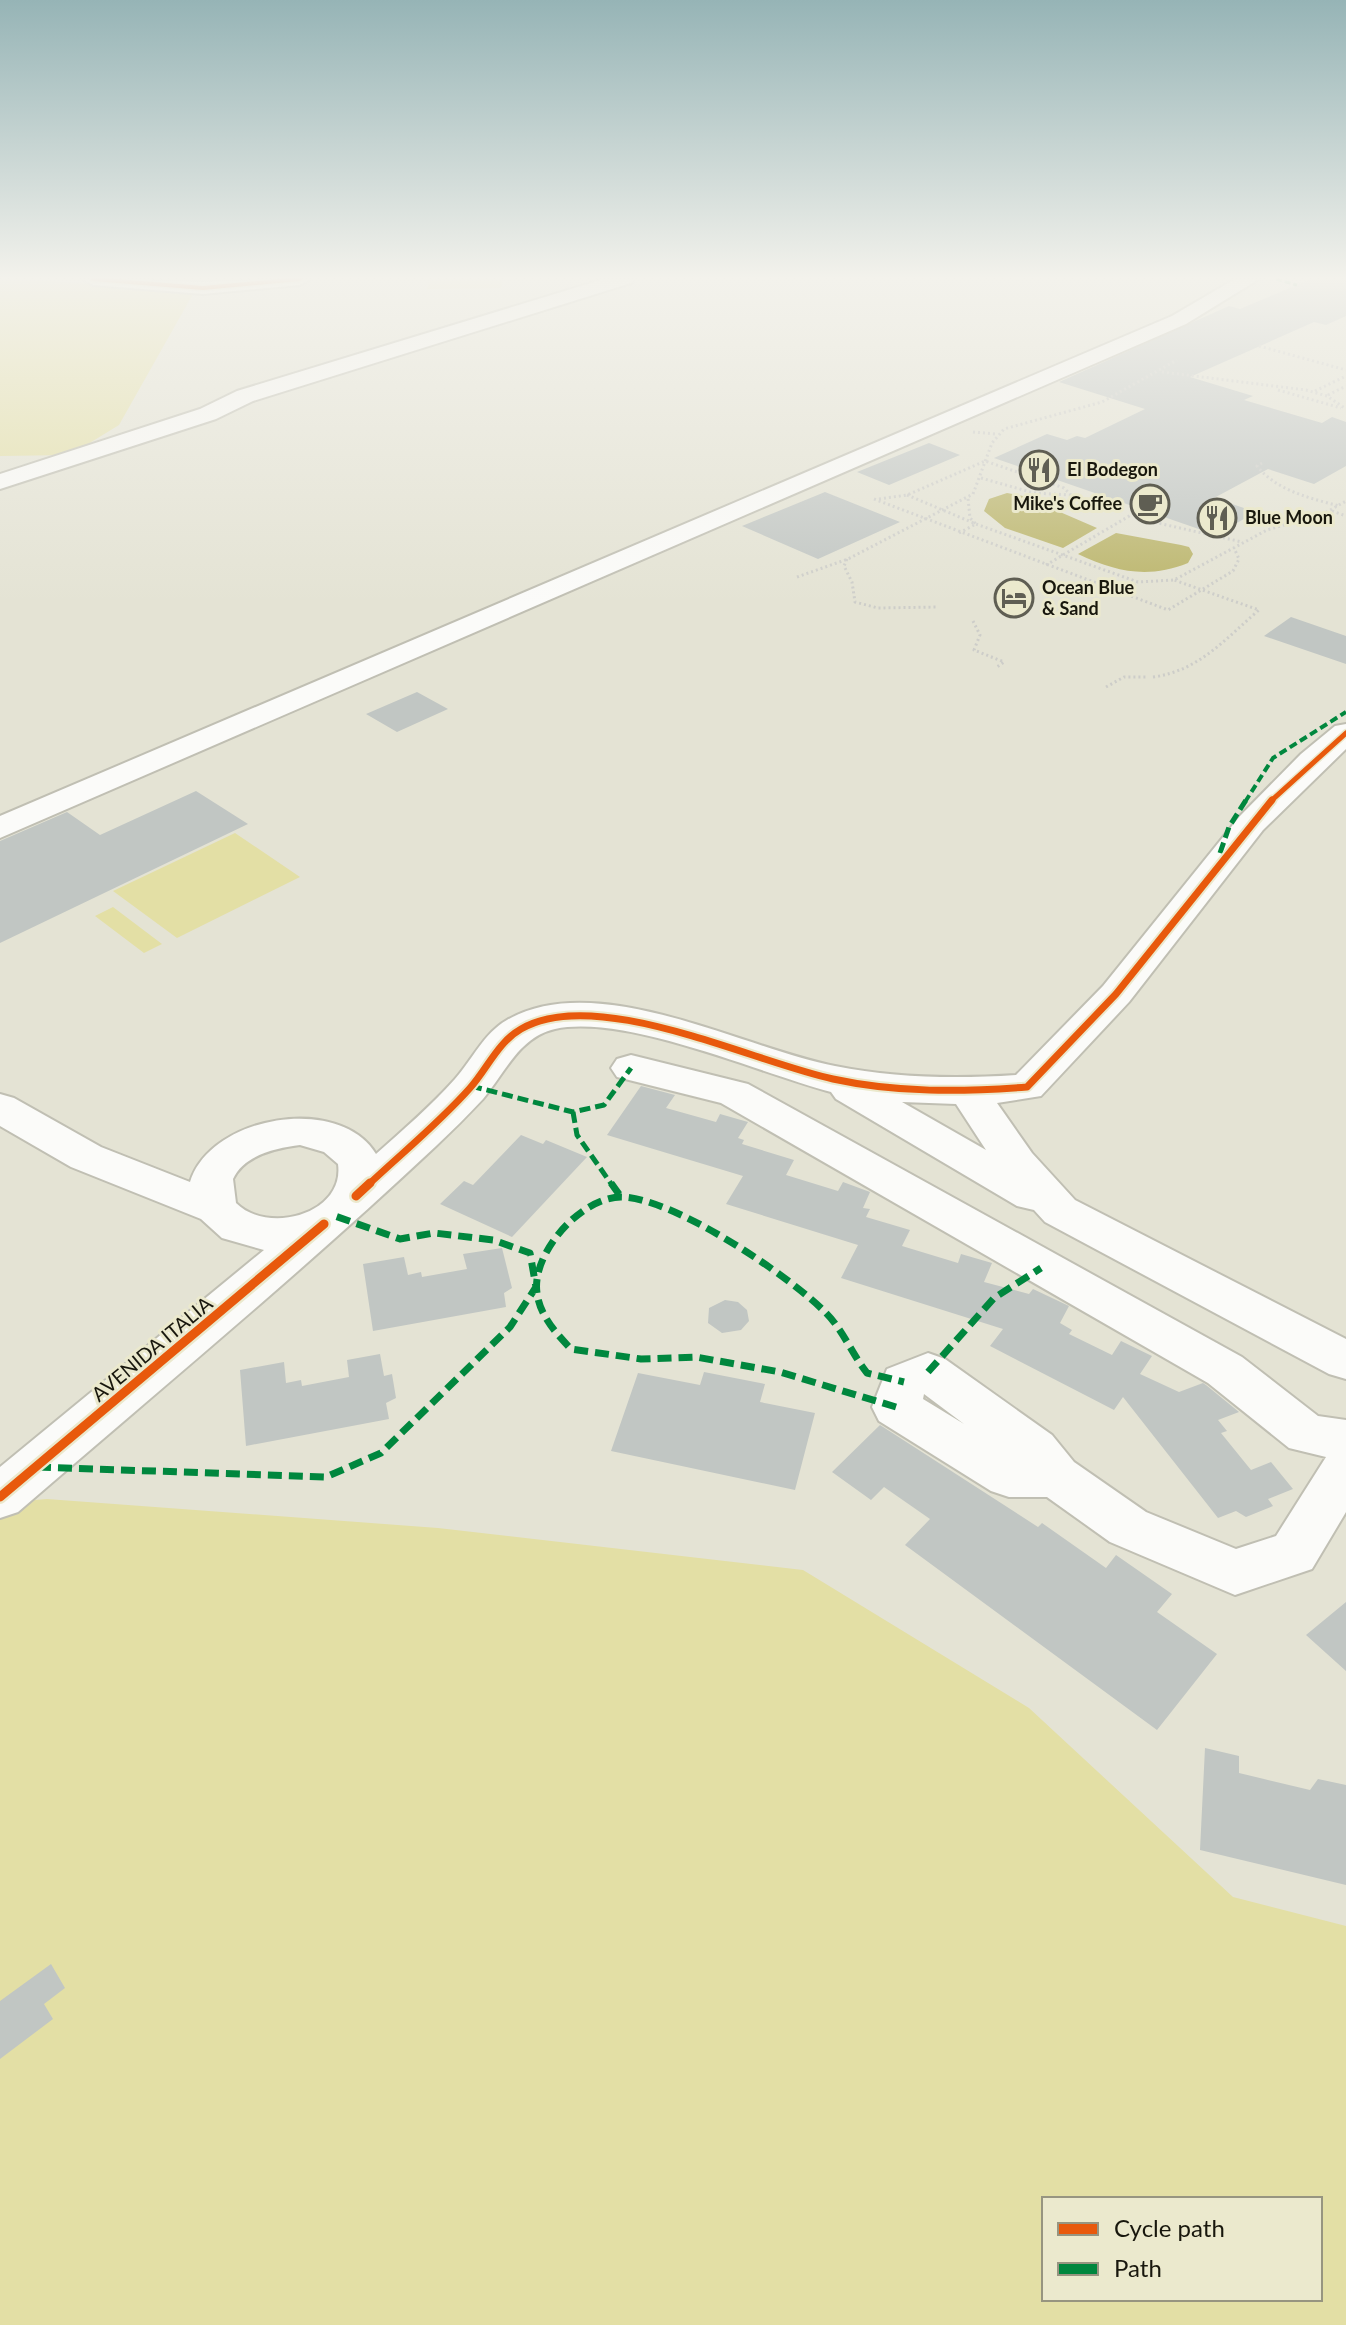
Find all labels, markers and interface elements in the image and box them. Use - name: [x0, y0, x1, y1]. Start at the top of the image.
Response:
- restaurant icon: El Bodegon: [1018, 449, 1060, 491]
- place label: El Bodegon: [1067, 458, 1158, 480]
- cafe icon: Mike's Coffee: [1129, 483, 1171, 525]
- place label: Mike's Coffee: [1013, 492, 1122, 514]
- restaurant icon: Blue Moon: [1196, 497, 1238, 539]
- place label: Blue Moon: [1245, 506, 1333, 528]
- place label: Ocean Blue & Sand: [1042, 576, 1135, 619]
- hotel icon: Ocean Blue & Sand: [993, 577, 1035, 619]
- street label: AVENIDA ITALIA: [86, 1290, 217, 1406]
- legend: [1042, 2197, 1322, 2301]
- text: Cycle path: [1114, 2213, 1225, 2242]
- text: Path: [1114, 2253, 1162, 2282]

